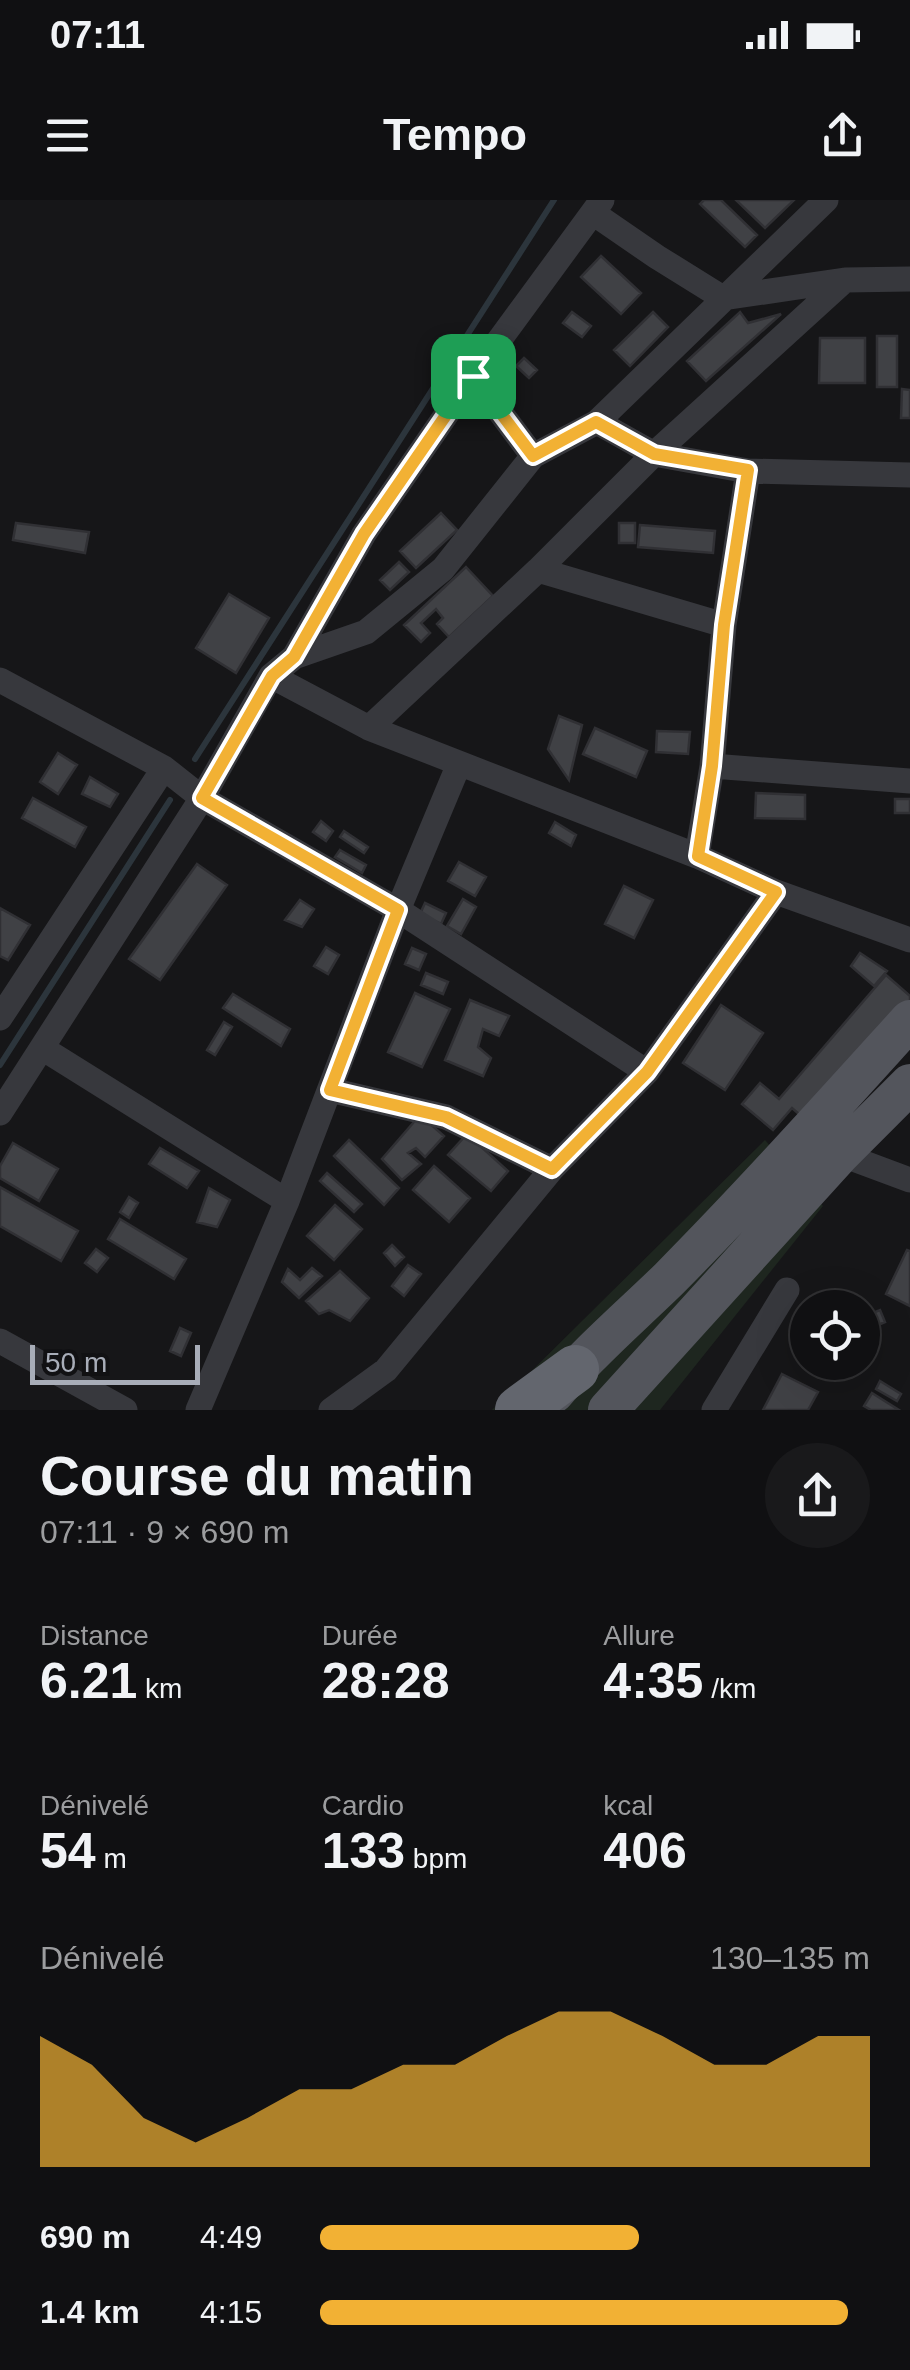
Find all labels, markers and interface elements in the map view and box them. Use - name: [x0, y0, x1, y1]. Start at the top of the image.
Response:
- text: 07:11: [50, 14, 145, 56]
- icon: menu: [40, 108, 95, 163]
- icon: share: [815, 108, 870, 163]
- text: Tempo: [383, 109, 527, 160]
- pin: [431, 334, 516, 419]
- icon: arrive: [446, 349, 501, 404]
- map controls: [790, 1290, 880, 1380]
- button: locate: [790, 1290, 880, 1380]
- scale bar: [30, 1340, 200, 1384]
- text: 50 m: [45, 1347, 107, 1378]
- button: share: [765, 1443, 870, 1548]
- text: Course du matin: [40, 1445, 474, 1507]
- text: 07:11 · 9 × 690 m: [40, 1514, 289, 1550]
- text: Distance: [40, 1620, 149, 1651]
- text: Durée: [322, 1620, 398, 1651]
- text: Allure: [603, 1620, 675, 1651]
- text: 6.21: [40, 1653, 137, 1709]
- text: 28:28: [322, 1653, 450, 1709]
- text: 4:35: [603, 1653, 703, 1709]
- text: km: [137, 1673, 182, 1704]
- text: /km: [703, 1673, 756, 1704]
- text: Dénivelé: [40, 1790, 149, 1821]
- text: Cardio: [322, 1790, 404, 1821]
- text: kcal: [603, 1790, 653, 1821]
- text: 54: [40, 1823, 96, 1879]
- text: 133: [322, 1823, 405, 1879]
- text: 406: [603, 1823, 687, 1879]
- text: m: [96, 1843, 127, 1874]
- text: bpm: [405, 1843, 467, 1874]
- text: Dénivelé: [40, 1940, 165, 1976]
- text: 130–135 m: [710, 1940, 870, 1976]
- text: 690 m: [40, 2219, 131, 2255]
- text: 4:49: [200, 2219, 262, 2255]
- text: 1.4 km: [40, 2294, 140, 2330]
- text: 4:15: [200, 2294, 262, 2330]

